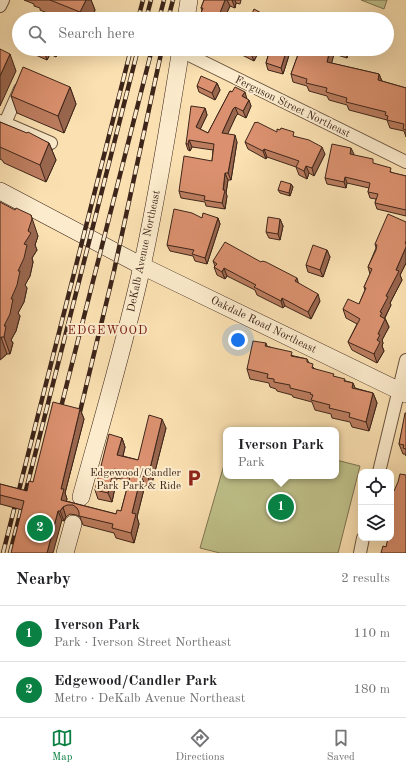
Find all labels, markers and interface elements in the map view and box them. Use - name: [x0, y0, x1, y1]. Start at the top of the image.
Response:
- search box: [12, 12, 394, 56]
- icon: search: [26, 23, 48, 45]
- text: Search here: [58, 27, 135, 42]
- street label: Ferguson Street Northeast: [233, 75, 352, 140]
- street label: DeKalb Avenue Northeast: [126, 189, 163, 313]
- street label: Oakdale Road Northeast: [209, 295, 318, 356]
- district label: EDGEWOOD: [68, 325, 148, 337]
- your location: [228, 330, 248, 350]
- popup: [223, 427, 339, 479]
- text: Iverson Park: [238, 438, 324, 453]
- text: Park: [238, 456, 265, 469]
- place label: Edgewood/Candler Park Park & Ride: [90, 468, 181, 492]
- parking icon: Edgewood/Candler Park Park & Ride: [184, 468, 204, 488]
- map controls: [358, 469, 394, 541]
- button: locate: [358, 469, 394, 505]
- pin: 1: [268, 492, 294, 522]
- button: layers: [358, 505, 394, 541]
- pin: 2: [27, 513, 53, 543]
- text: Nearby: [16, 571, 71, 588]
- text: 2 results: [341, 572, 390, 585]
- text: Iverson Park: [54, 618, 140, 633]
- text: 1: [25, 627, 33, 640]
- text: 110 m: [353, 627, 390, 640]
- text: Park · Iverson Street Northeast: [54, 636, 231, 649]
- text: Edgewood/Candler Park: [54, 674, 217, 689]
- text: 2: [25, 683, 33, 696]
- text: 180 m: [353, 683, 390, 696]
- text: Metro · DeKalb Avenue Northeast: [54, 692, 245, 705]
- tab: Map: [51, 727, 73, 765]
- tab: Directions: [176, 727, 224, 765]
- tab: Saved: [327, 727, 355, 765]

